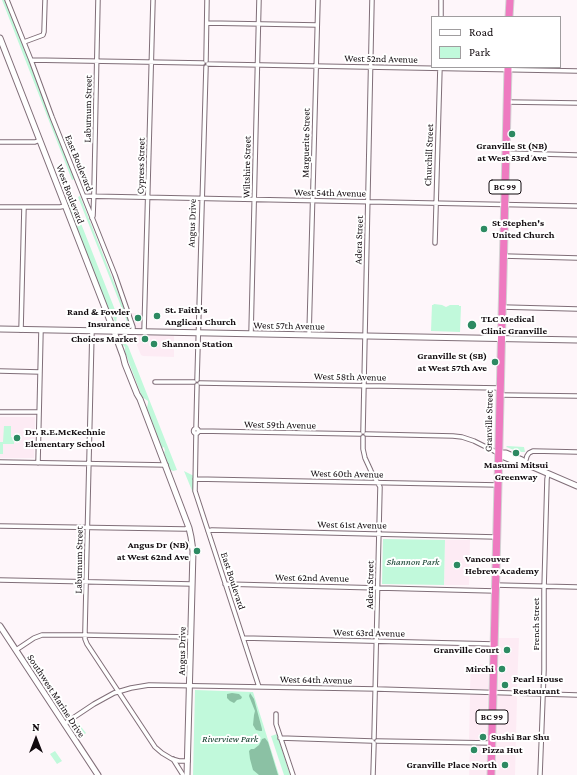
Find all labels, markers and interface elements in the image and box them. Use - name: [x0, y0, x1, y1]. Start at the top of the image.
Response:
- legend: [431, 16, 561, 68]
- text: Road: [469, 25, 493, 39]
- text: Park: [469, 45, 490, 59]
- street label: West 52nd Avenue: [344, 52, 418, 66]
- street label: Laburnum Street: [81, 75, 95, 143]
- street label: Marguerite Street: [299, 108, 313, 178]
- street label: Churchill Street: [422, 124, 436, 186]
- marker: Granville St (NB) at West 53rd Ave: [507, 129, 517, 139]
- street label: East Boulevard: [62, 133, 96, 193]
- street label: Wiltshire Street: [240, 136, 254, 198]
- street label: Cypress Street: [135, 138, 147, 194]
- place label: Granville St (NB) at West 53rd Ave: [476, 140, 548, 164]
- street label: West Boulevard: [53, 163, 87, 225]
- road number: BC 99: [489, 180, 521, 194]
- street label: West 54th Avenue: [294, 186, 366, 200]
- street label: Angus Drive: [185, 198, 199, 248]
- street label: Adera Street: [352, 215, 366, 265]
- place label: St Stephen's United Church: [492, 217, 554, 240]
- marker: St Stephen's United Church: [479, 224, 489, 234]
- place label: St. Faith's Anglican Church: [165, 304, 236, 328]
- place label: Rand & Fowler Insurance: [67, 306, 130, 330]
- marker: St. Faith's Anglican Church: [152, 311, 162, 321]
- marker: Rand & Fowler Insurance: [133, 313, 143, 323]
- place label: TLC Medical Clinic Granville: [481, 313, 547, 336]
- street label: West 57th Avenue: [253, 319, 325, 333]
- marker: TLC Medical Clinic Granville: [466, 319, 478, 331]
- place label: Choices Market: [71, 333, 137, 345]
- marker: Choices Market: [140, 334, 150, 344]
- place label: Shannon Station: [162, 338, 233, 350]
- marker: Shannon Station: [149, 339, 159, 349]
- place label: Granville St (SB) at West 57th Ave: [417, 350, 487, 374]
- marker: Granville St (SB) at West 57th Ave: [490, 357, 500, 367]
- street label: West 58th Avenue: [314, 370, 386, 384]
- street label: Granville Street: [482, 390, 496, 452]
- street label: West 59th Avenue: [244, 418, 316, 432]
- place label: Dr. R.E.McKechnie Elementary School: [25, 426, 105, 450]
- marker: Dr. R.E.McKechnie Elementary School: [12, 433, 22, 443]
- marker: Masumi Mitsui Greenway: [511, 448, 521, 458]
- place label: Masumi Mitsui Greenway: [484, 459, 548, 482]
- street label: West 60th Avenue: [310, 467, 384, 481]
- street label: West 61st Avenue: [317, 518, 387, 532]
- street label: Laburnum Street: [72, 526, 86, 594]
- place label: Angus Dr (NB) at West 62nd Ave: [117, 539, 189, 562]
- marker: Angus Dr (NB) at West 62nd Ave: [192, 546, 202, 556]
- street label: East Boulevard: [218, 551, 248, 611]
- place label: Vancouver Hebrew Academy: [465, 553, 539, 576]
- park label: Shannon Park: [387, 556, 439, 568]
- marker: Vancouver Hebrew Academy: [452, 560, 462, 570]
- street label: Adera Street: [364, 561, 376, 609]
- street label: West 62nd Avenue: [275, 571, 349, 585]
- street label: French Street: [530, 598, 542, 650]
- street label: West 63rd Avenue: [333, 626, 405, 640]
- street label: Angus Drive: [176, 627, 188, 675]
- place label: Granville Court: [433, 644, 499, 656]
- marker: Granville Court: [502, 645, 512, 655]
- street label: Southwest Marine Drive: [25, 652, 87, 740]
- place label: Mirchi: [466, 663, 494, 675]
- marker: Mirchi: [497, 664, 507, 674]
- street label: West 64th Avenue: [280, 673, 352, 687]
- place label: Pearl House Restaurant: [513, 673, 563, 696]
- marker: Pearl House Restaurant: [500, 680, 510, 690]
- road number: BC 99: [476, 710, 508, 724]
- north arrow: [16, 719, 56, 759]
- text: N: [32, 721, 40, 733]
- place label: Sushi Bar Shu: [491, 731, 549, 743]
- marker: Sushi Bar Shu: [478, 732, 488, 742]
- park label: Riverview Park: [202, 733, 258, 745]
- place label: Pizza Hut: [482, 744, 523, 756]
- marker: Pizza Hut: [469, 745, 479, 755]
- place label: Granville Place North: [406, 759, 497, 771]
- marker: Granville Place North: [500, 760, 510, 770]

